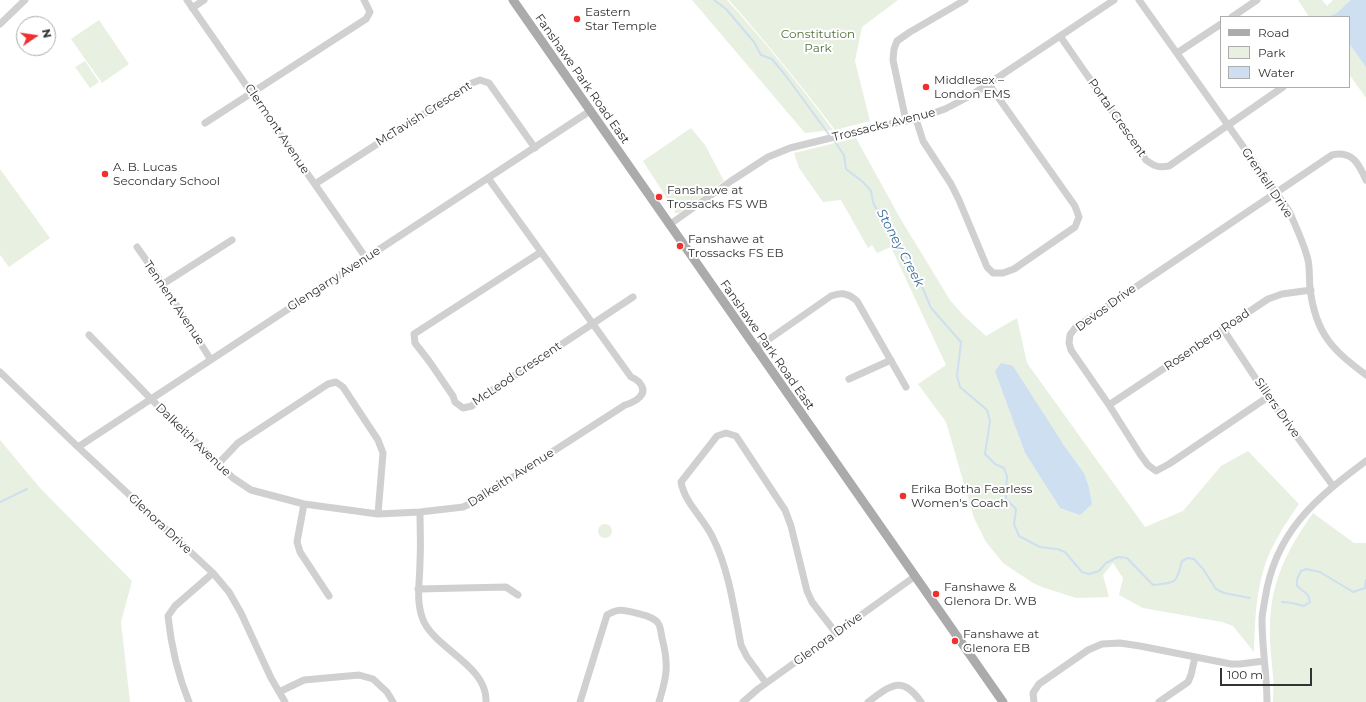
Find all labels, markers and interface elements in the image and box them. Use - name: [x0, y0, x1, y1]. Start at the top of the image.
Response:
- place label: Eastern Star Temple: [585, 5, 657, 33]
- street label: Fanshawe Park Road East: [532, 11, 632, 147]
- marker: Eastern Star Temple: [572, 14, 582, 24]
- north arrow: [16, 16, 56, 56]
- legend: [1220, 16, 1350, 88]
- text: Road: [1258, 25, 1289, 40]
- park label: Constitution Park: [781, 27, 855, 55]
- text: N: [39, 28, 55, 39]
- text: Park: [1258, 45, 1285, 60]
- text: Water: [1258, 65, 1294, 80]
- place label: Middlesex – London EMS: [934, 73, 1010, 101]
- street label: Portal Crescent: [1085, 76, 1149, 160]
- street label: McTavish Crescent: [373, 79, 475, 149]
- street label: Clermont Avenue: [242, 81, 312, 177]
- marker: Middlesex – London EMS: [921, 82, 931, 92]
- street label: Trossacks Avenue: [831, 105, 937, 145]
- street label: Grenfell Drive: [1238, 145, 1296, 221]
- place label: A. B. Lucas Secondary School: [113, 160, 220, 188]
- marker: A. B. Lucas Secondary School: [100, 169, 110, 179]
- place label: Fanshawe at Trossacks FS WB: [667, 183, 768, 211]
- marker: Fanshawe at Trossacks FS WB: [654, 192, 664, 202]
- water label: Stoney Creek: [873, 206, 927, 290]
- place label: Fanshawe at Trossacks FS EB: [688, 232, 784, 260]
- marker: Fanshawe at Trossacks FS EB: [675, 241, 685, 251]
- street label: Glengarry Avenue: [285, 244, 383, 314]
- street label: Tennent Avenue: [141, 258, 207, 348]
- street label: Fanshawe Park Road East: [717, 277, 817, 413]
- street label: Devos Drive: [1073, 281, 1139, 335]
- street label: Rosenberg Road: [1161, 306, 1253, 374]
- street label: McLeod Crescent: [470, 339, 564, 409]
- street label: Sillers Drive: [1251, 375, 1303, 441]
- street label: Dalkeith Avenue: [152, 400, 234, 480]
- street label: Dalkeith Avenue: [465, 446, 557, 510]
- place label: Erika Botha Fearless Women's Coach: [911, 482, 1032, 510]
- street label: Glenora Drive: [125, 491, 195, 557]
- marker: Erika Botha Fearless Women's Coach: [898, 491, 908, 501]
- place label: Fanshawe & Glenora Dr. WB: [944, 580, 1036, 608]
- marker: Fanshawe & Glenora Dr. WB: [931, 589, 941, 599]
- street label: Glenora Drive: [791, 609, 865, 669]
- place label: Fanshawe at Glenora EB: [963, 627, 1039, 655]
- marker: Fanshawe at Glenora EB: [950, 636, 960, 646]
- scale bar: [1222, 660, 1314, 686]
- text: 100 m: [1227, 667, 1263, 682]

